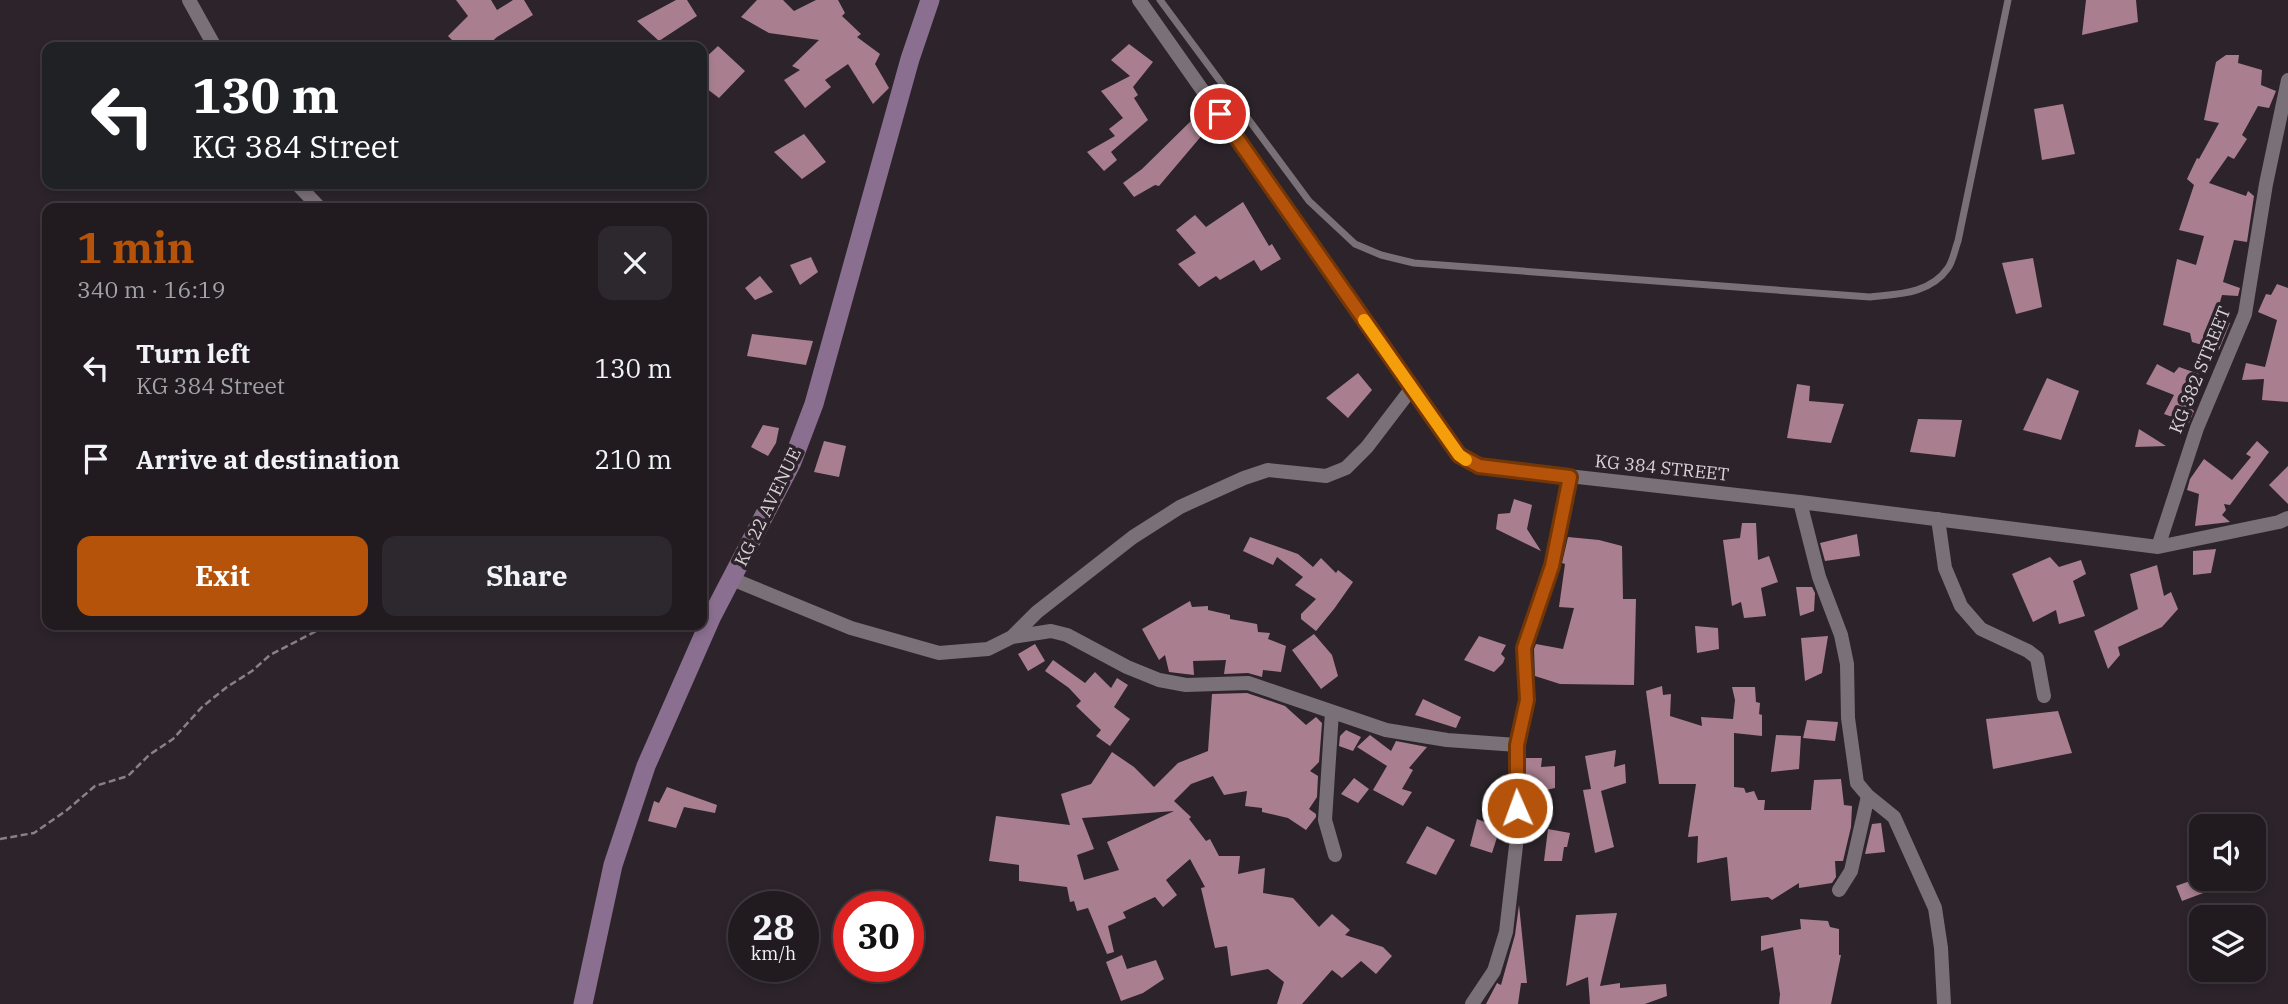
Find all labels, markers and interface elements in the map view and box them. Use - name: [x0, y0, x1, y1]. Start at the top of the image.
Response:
- text: 130 m: [192, 63, 339, 126]
- icon: left: [77, 70, 168, 161]
- pin: [1190, 84, 1250, 144]
- icon: arrive: [1201, 95, 1239, 133]
- text: KG 384 Street: [192, 125, 399, 167]
- text: 1 min: [77, 220, 195, 275]
- button: close: [598, 226, 672, 300]
- text: 340 m · 16:19: [77, 274, 226, 304]
- street label: KG 382 STREET: [2164, 303, 2236, 437]
- text: Turn left: [136, 336, 250, 370]
- icon: left: [77, 349, 115, 387]
- text: 130 m: [594, 351, 672, 385]
- text: KG 384 Street: [136, 370, 285, 400]
- icon: arrive: [77, 440, 115, 478]
- text: Arrive at destination: [136, 442, 400, 476]
- text: 210 m: [594, 442, 672, 476]
- street label: KG 22 AVENUE: [729, 444, 806, 570]
- street label: KG 384 STREET: [1594, 449, 1731, 486]
- button: Exit: [77, 536, 368, 616]
- button: Share: [382, 536, 672, 616]
- position arrow: [1480, 771, 1554, 845]
- map controls: [2189, 814, 2266, 982]
- button: sound: [2189, 814, 2266, 891]
- speed limit sign: 30: [833, 891, 924, 982]
- text: 28: [752, 904, 795, 950]
- button: layers: [2189, 905, 2266, 982]
- text: km/h: [751, 942, 796, 965]

